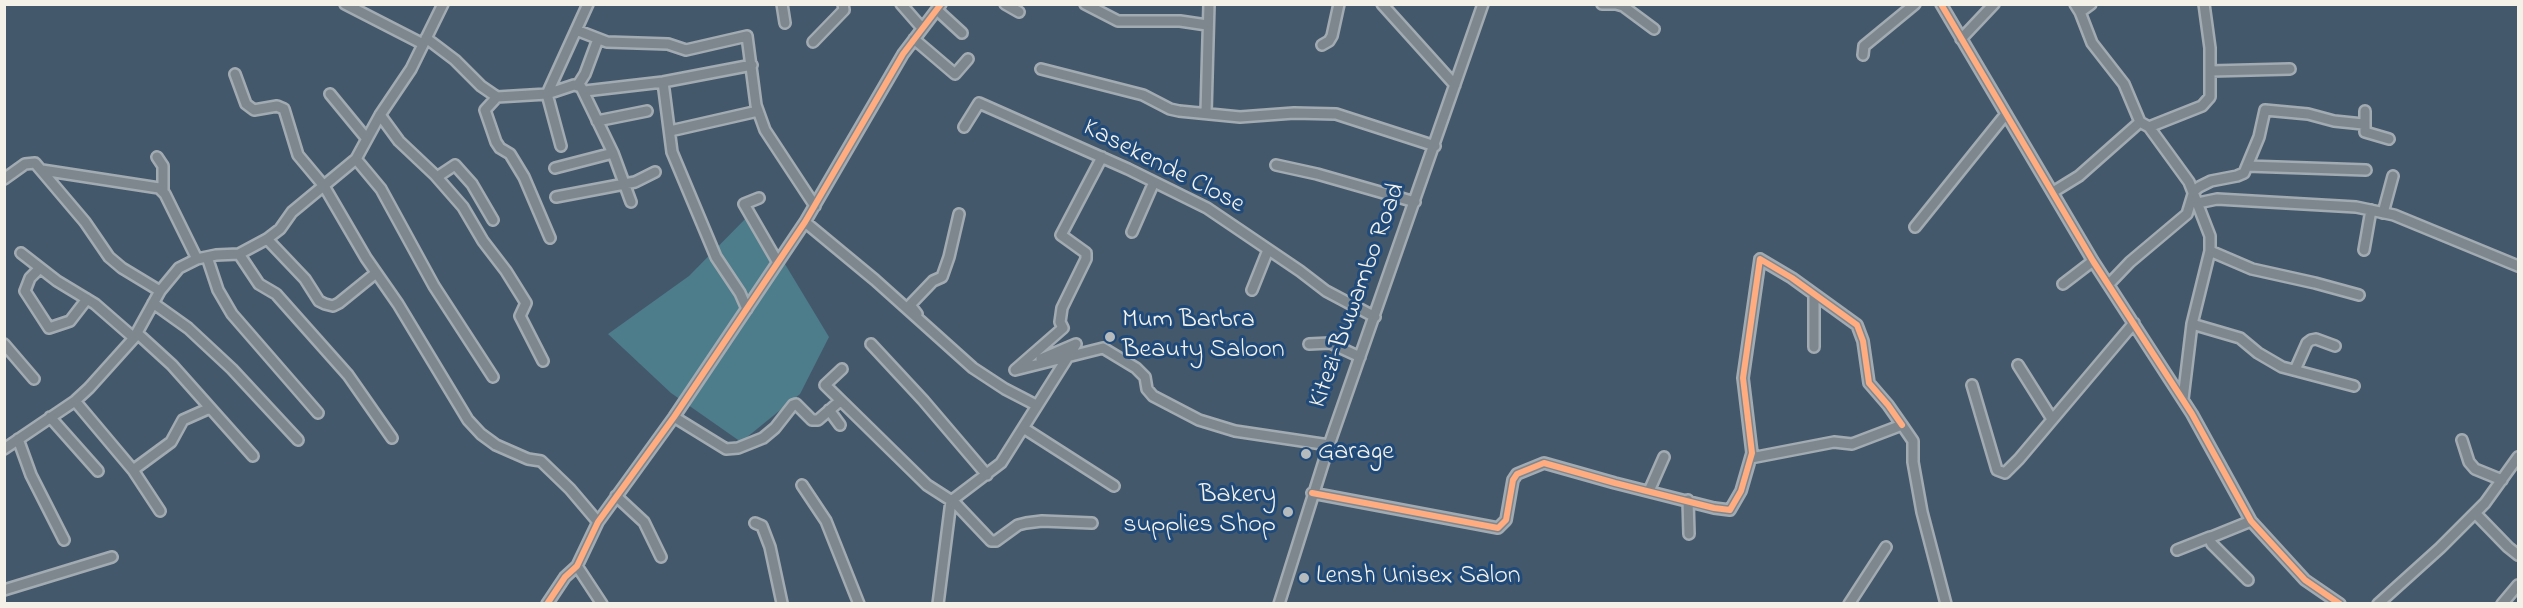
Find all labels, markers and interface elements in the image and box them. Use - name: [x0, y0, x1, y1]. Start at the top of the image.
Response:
- street label: Kasekende Close: [1077, 114, 1249, 222]
- street label: Kitezi-Buwambo Road: [1304, 179, 1414, 413]
- place label: Mum Barbra Beauty Saloon: [1122, 306, 1285, 368]
- marker: Mum Barbra Beauty Saloon: [1103, 330, 1117, 344]
- place label: Garage: [1318, 438, 1394, 470]
- marker: Garage: [1299, 447, 1313, 461]
- place label: Bakery supplies Shop: [1123, 481, 1276, 542]
- marker: Bakery supplies Shop: [1281, 505, 1295, 519]
- place label: Lensh Unisex Salon: [1316, 562, 1521, 594]
- marker: Lensh Unisex Salon: [1297, 571, 1311, 585]

